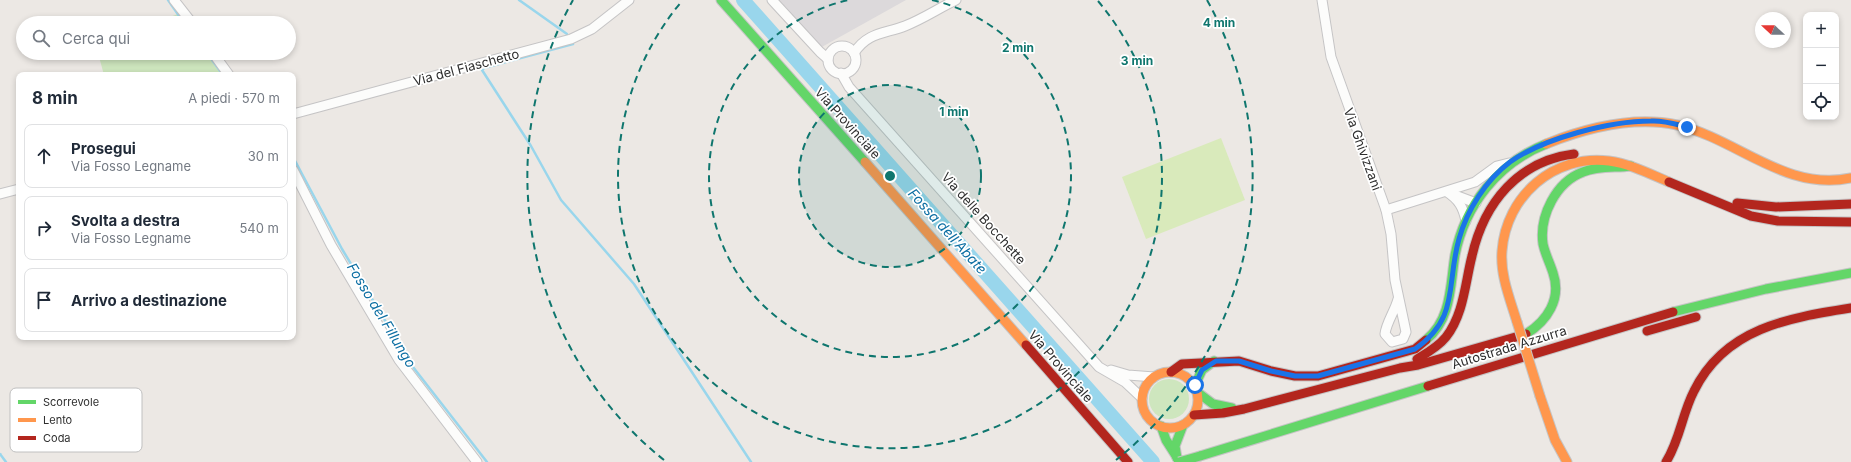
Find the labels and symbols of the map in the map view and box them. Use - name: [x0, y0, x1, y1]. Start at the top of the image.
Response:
- north arrow: [1755, 12, 1791, 48]
- text: 4 min: [1203, 15, 1235, 30]
- text: 2 min: [1002, 40, 1034, 55]
- street label: Via del Fiaschetto: [411, 45, 521, 89]
- text: 3 min: [1121, 53, 1153, 68]
- street label: Via Provinciale: [812, 84, 884, 162]
- text: 1 min: [939, 104, 969, 119]
- street label: Via Ghivizzani: [1341, 106, 1385, 192]
- route end: [1678, 118, 1696, 136]
- centre of rings: [883, 169, 897, 183]
- street label: Via delle Bocchette: [939, 169, 1029, 267]
- water label: Fossa dell'Abate: [905, 185, 991, 277]
- water label: Fosso del Fillungo: [344, 260, 420, 370]
- street label: Autostrada Azzurra: [1450, 322, 1568, 372]
- street label: Via Provinciale: [1025, 327, 1097, 405]
- route start: [1186, 376, 1204, 394]
- legend: [10, 388, 142, 452]
- text: Scorrevole: [43, 395, 99, 409]
- text: Lento: [43, 413, 73, 427]
- text: Coda: [43, 431, 71, 445]

